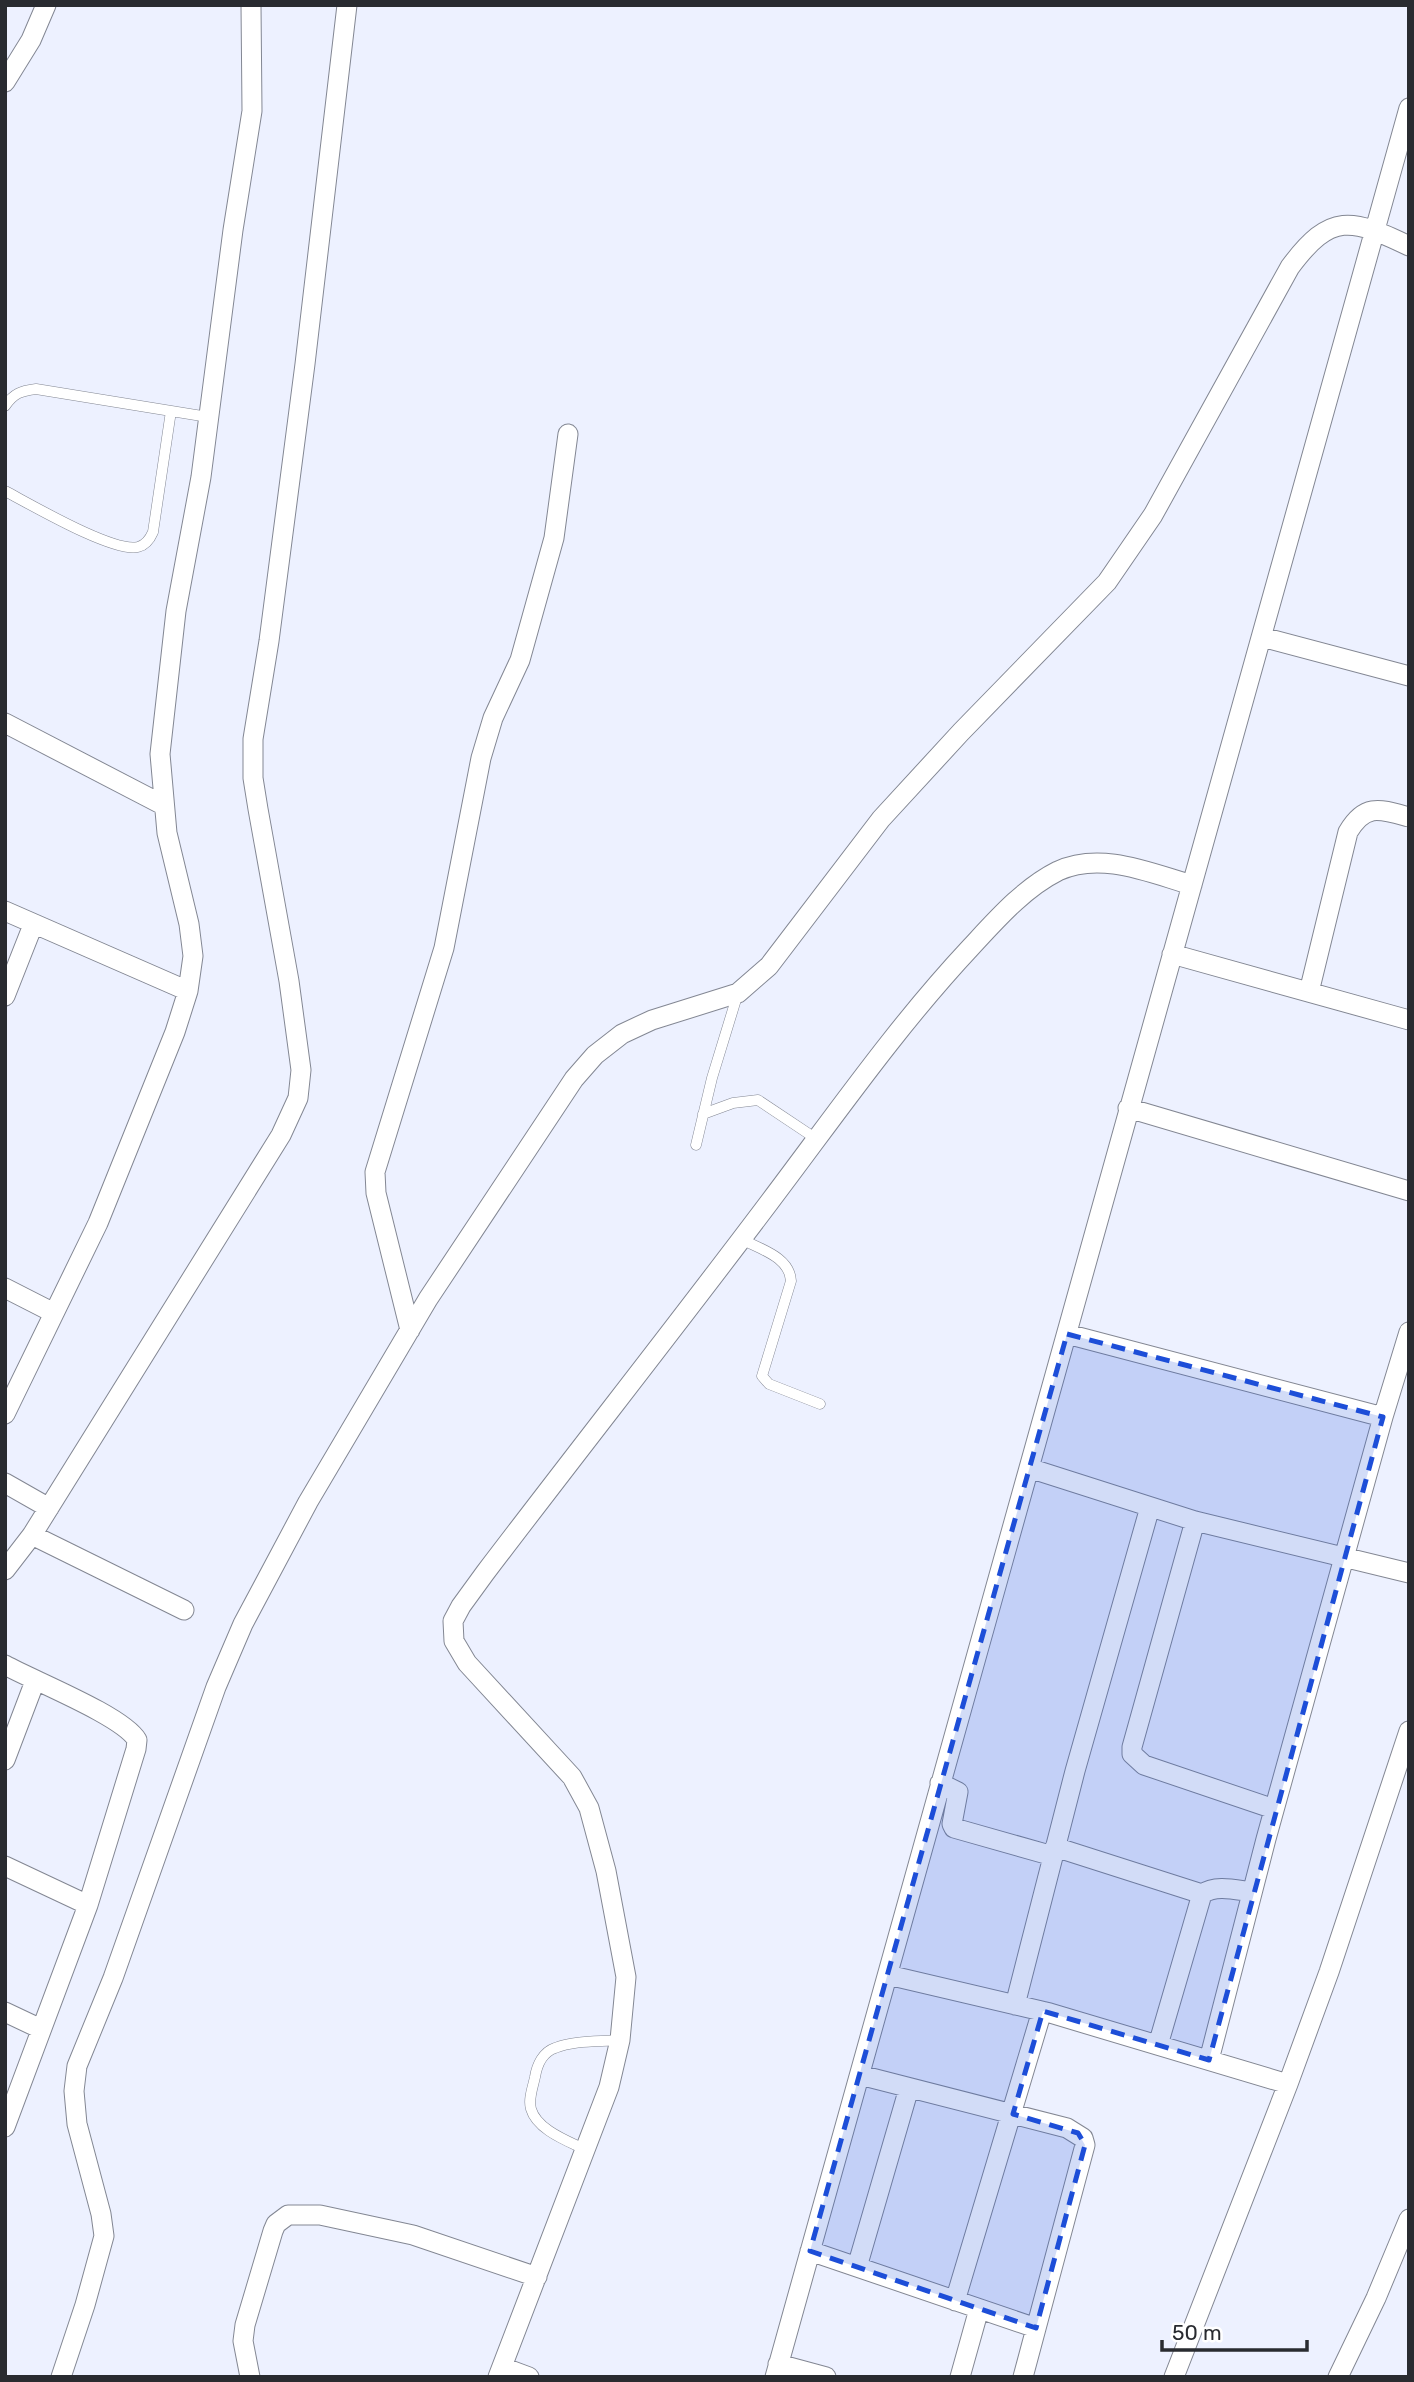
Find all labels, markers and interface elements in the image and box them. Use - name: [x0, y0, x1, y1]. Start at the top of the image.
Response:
- scale bar: [1162, 2308, 1307, 2352]
- text: 50 m: [1172, 2320, 1222, 2345]

